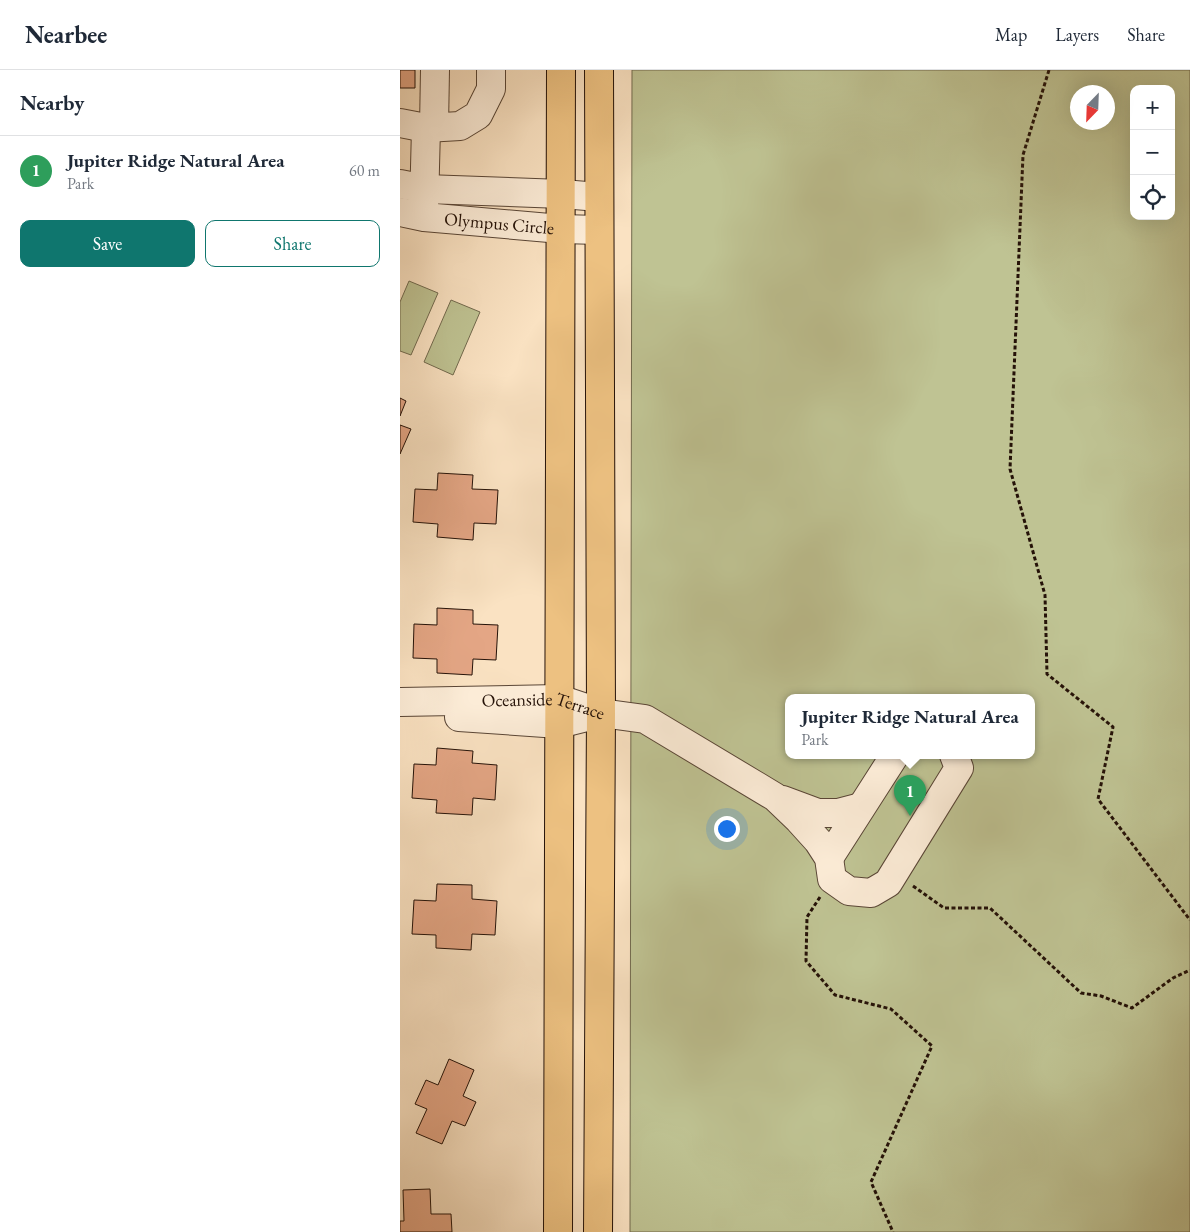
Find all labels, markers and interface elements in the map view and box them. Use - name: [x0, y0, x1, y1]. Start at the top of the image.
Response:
- text: Nearbee: [25, 19, 107, 50]
- text: Map: [995, 23, 1027, 46]
- text: Layers: [1055, 23, 1099, 46]
- text: Share: [1127, 23, 1165, 46]
- north arrow: [1070, 85, 1115, 130]
- map controls: [1130, 85, 1175, 220]
- button: +: [1130, 85, 1175, 130]
- text: Nearby: [20, 89, 84, 116]
- button: −: [1130, 130, 1175, 175]
- text: Jupiter Ridge Natural Area: [67, 148, 284, 173]
- text: 1: [32, 160, 40, 181]
- text: 60 m: [349, 160, 380, 181]
- text: Park: [67, 173, 94, 194]
- button: locate: [1130, 175, 1175, 220]
- street label: Olympus Circle: [443, 207, 555, 239]
- button: Save: [20, 220, 195, 267]
- button: Share: [205, 220, 380, 267]
- street label: Oceanside Terrace: [481, 687, 608, 724]
- popup: [785, 694, 1035, 759]
- text: Jupiter Ridge Natural Area: [801, 704, 1019, 729]
- text: Park: [801, 729, 829, 750]
- pin: 1: [894, 775, 926, 816]
- your location: [714, 816, 740, 842]

